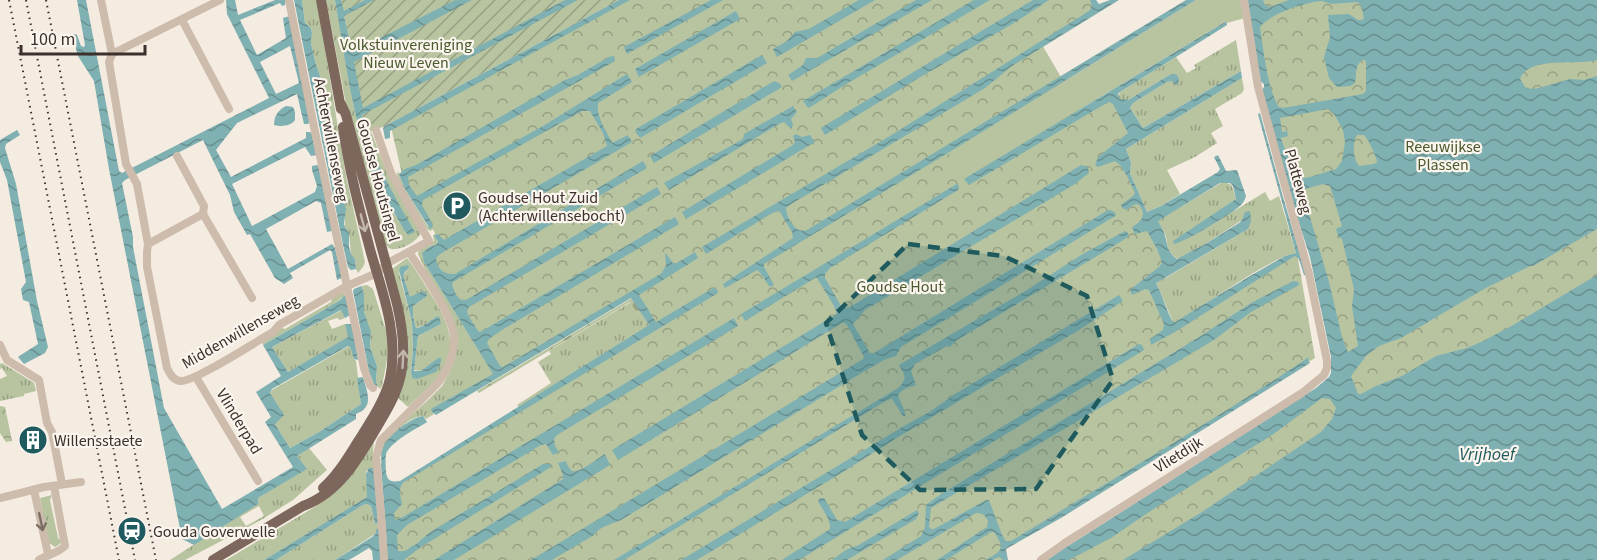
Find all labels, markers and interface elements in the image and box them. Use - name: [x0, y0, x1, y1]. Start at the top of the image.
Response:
- scale bar: [21, 18, 146, 56]
- text: 100 m: [30, 27, 75, 52]
- park label: Volkstuinvereniging Nieuw Leven: [340, 34, 472, 74]
- street label: Achterwillenseweg: [308, 76, 354, 204]
- street label: Goudse Houtsingel: [351, 116, 405, 244]
- park label: Reeuwijkse Plassen: [1405, 136, 1481, 176]
- street label: Platteweg: [1279, 146, 1317, 216]
- place label: Goudse Hout Zuid (Achterwillensebocht): [478, 187, 625, 227]
- parking icon: Goudse Hout Zuid (Achterwillensebocht): [441, 190, 473, 222]
- one-way arrow: [358, 213, 370, 232]
- park label: Goudse Hout: [856, 276, 944, 298]
- street label: Middenwillenseweg: [178, 289, 303, 374]
- one-way arrow: [397, 350, 408, 370]
- street label: Vlinderpad: [211, 385, 267, 458]
- building icon: Willensstaete: [17, 424, 49, 456]
- place label: Willensstaete: [54, 430, 143, 452]
- street label: Vlietdijk: [1150, 431, 1207, 478]
- water label: Vrijhoef: [1459, 442, 1518, 467]
- one-way arrow: [36, 512, 47, 532]
- station icon: Gouda Goverwelle: [116, 515, 148, 547]
- place label: Gouda Goverwelle: [153, 521, 276, 543]

